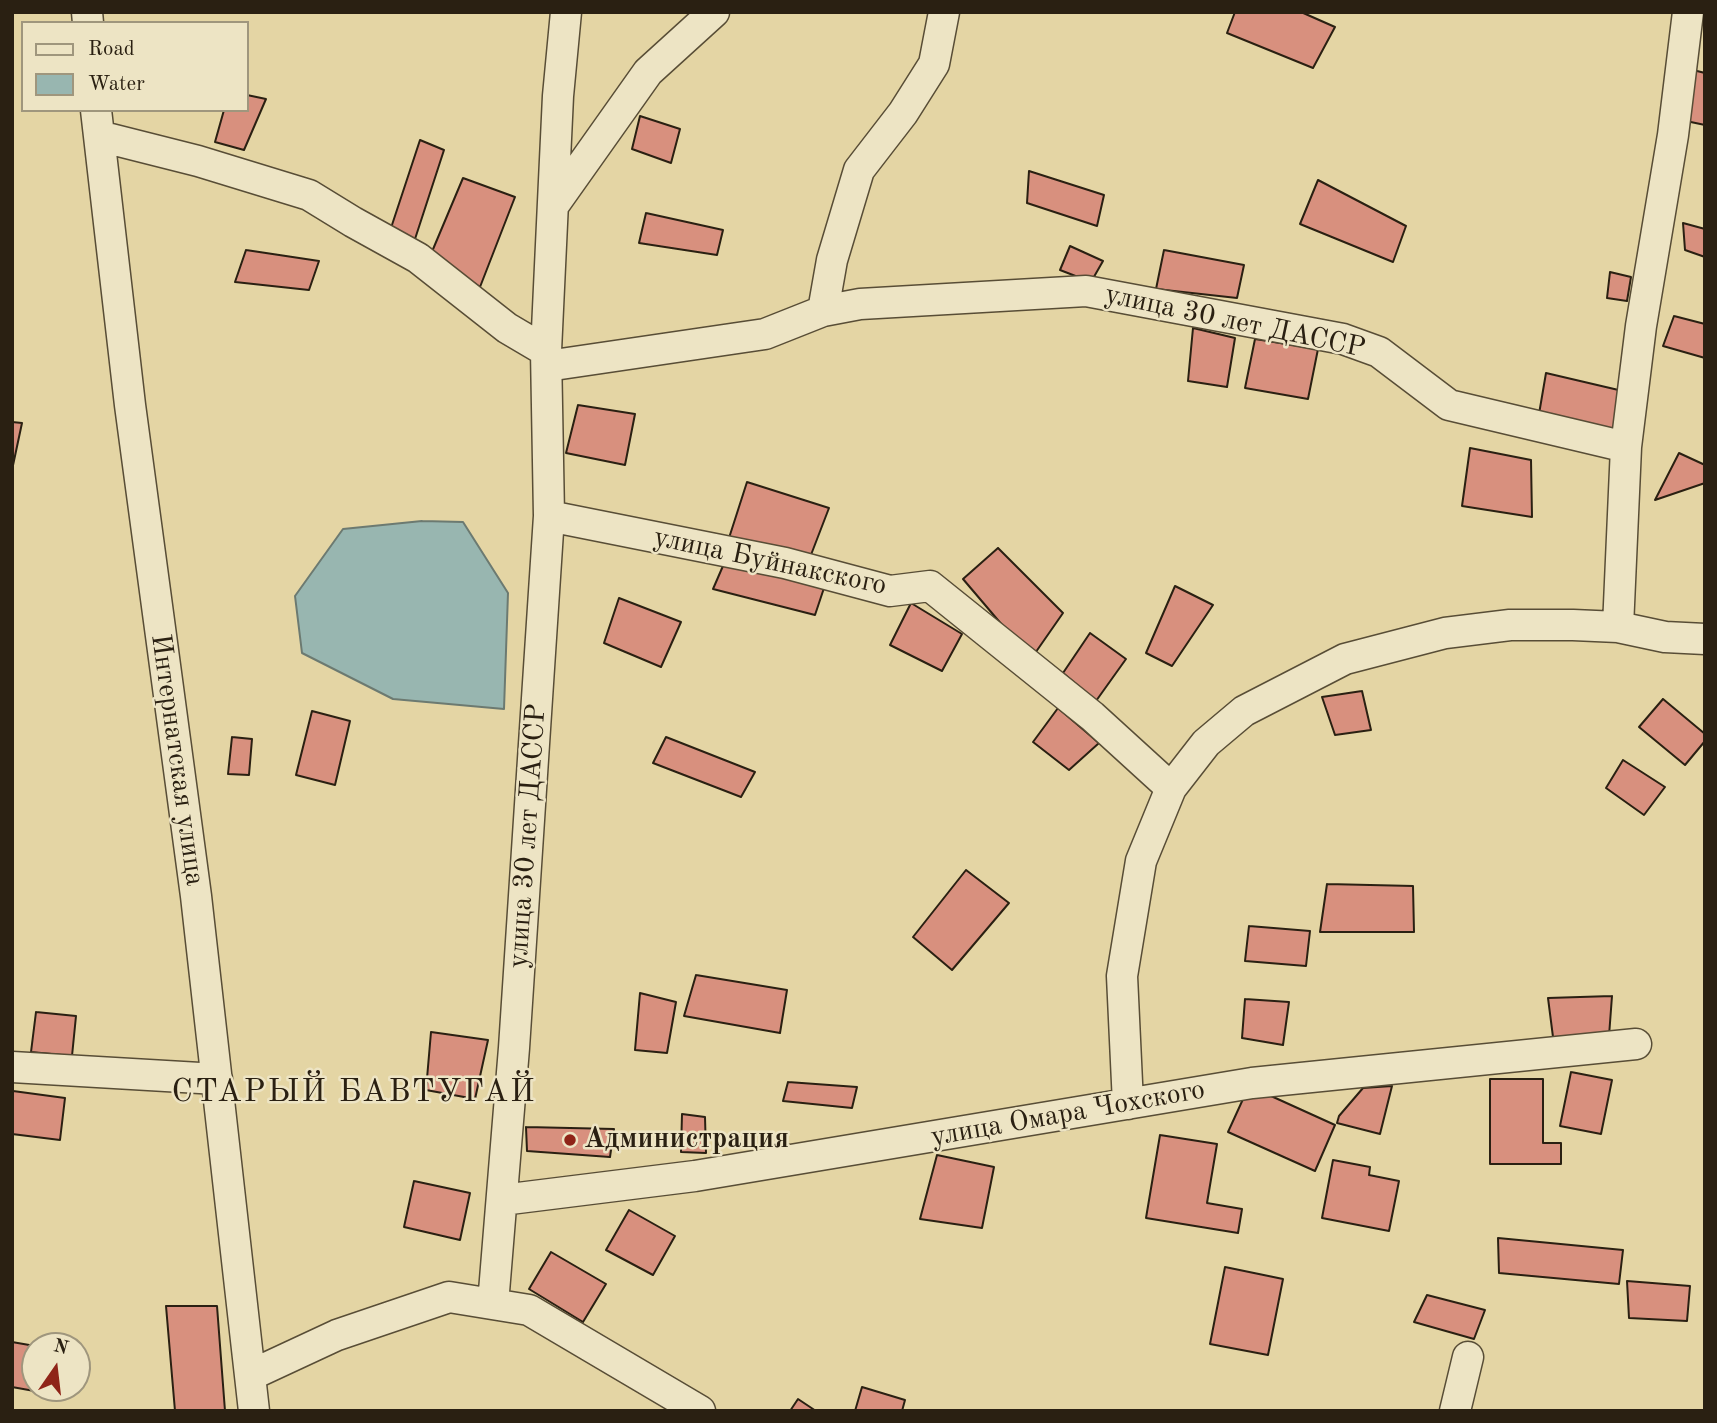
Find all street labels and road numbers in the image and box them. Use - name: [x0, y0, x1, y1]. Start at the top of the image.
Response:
- street label: улица 30 лет ДАССР: [1102, 278, 1368, 366]
- street label: улица Буйнакского: [650, 521, 890, 603]
- street label: Интернатская улица: [143, 632, 211, 888]
- street label: улица 30 лет ДАССР: [502, 703, 554, 969]
- street label: улица Омара Чохского: [928, 1073, 1208, 1155]

